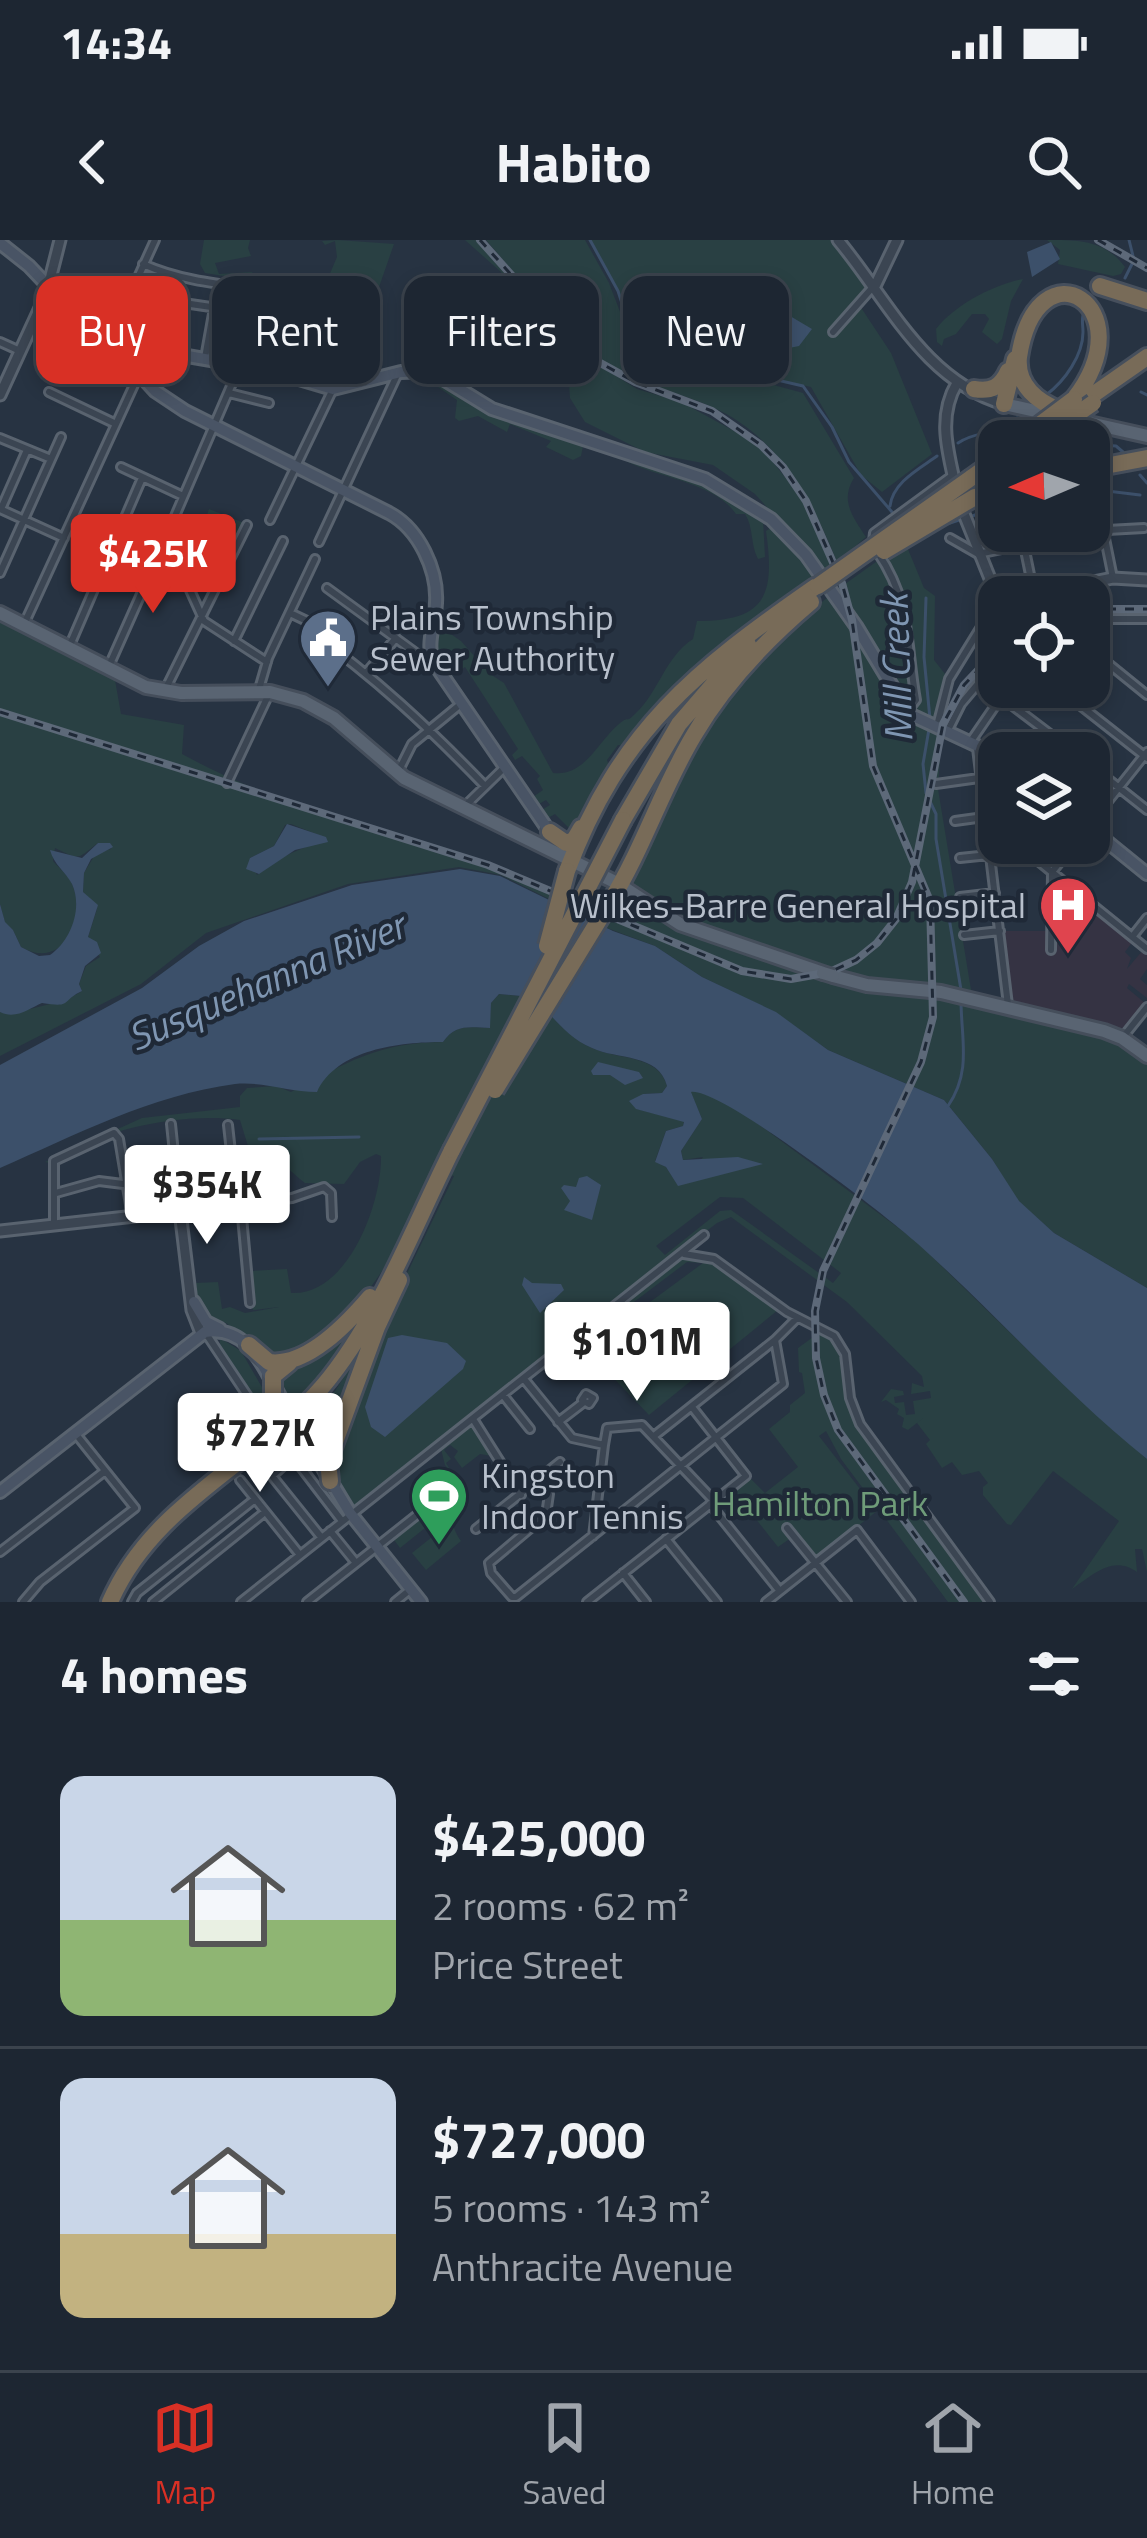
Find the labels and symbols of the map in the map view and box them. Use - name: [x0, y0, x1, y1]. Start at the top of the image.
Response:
- north arrow: [978, 420, 1110, 552]
- pin: $425K: [69, 514, 237, 616]
- water label: Mill Creek: [863, 588, 928, 743]
- place label: Plains Township Sewer Authority: [370, 589, 615, 685]
- public building icon: Plains Township Sewer Authority: [297, 607, 359, 689]
- hospital icon: Wilkes-Barre General Hospital: [1037, 874, 1099, 956]
- place label: Wilkes-Barre General Hospital: [570, 877, 1026, 932]
- water label: Susquehanna River: [118, 894, 418, 1066]
- pin: $354K: [123, 1145, 291, 1247]
- pin: $1.01M: [539, 1302, 735, 1404]
- pin: $727K: [176, 1393, 344, 1495]
- place label: Kingston Indoor Tennis: [481, 1447, 684, 1543]
- sports icon: Kingston Indoor Tennis: [408, 1465, 470, 1547]
- park label: Hamilton Park: [712, 1475, 928, 1530]

